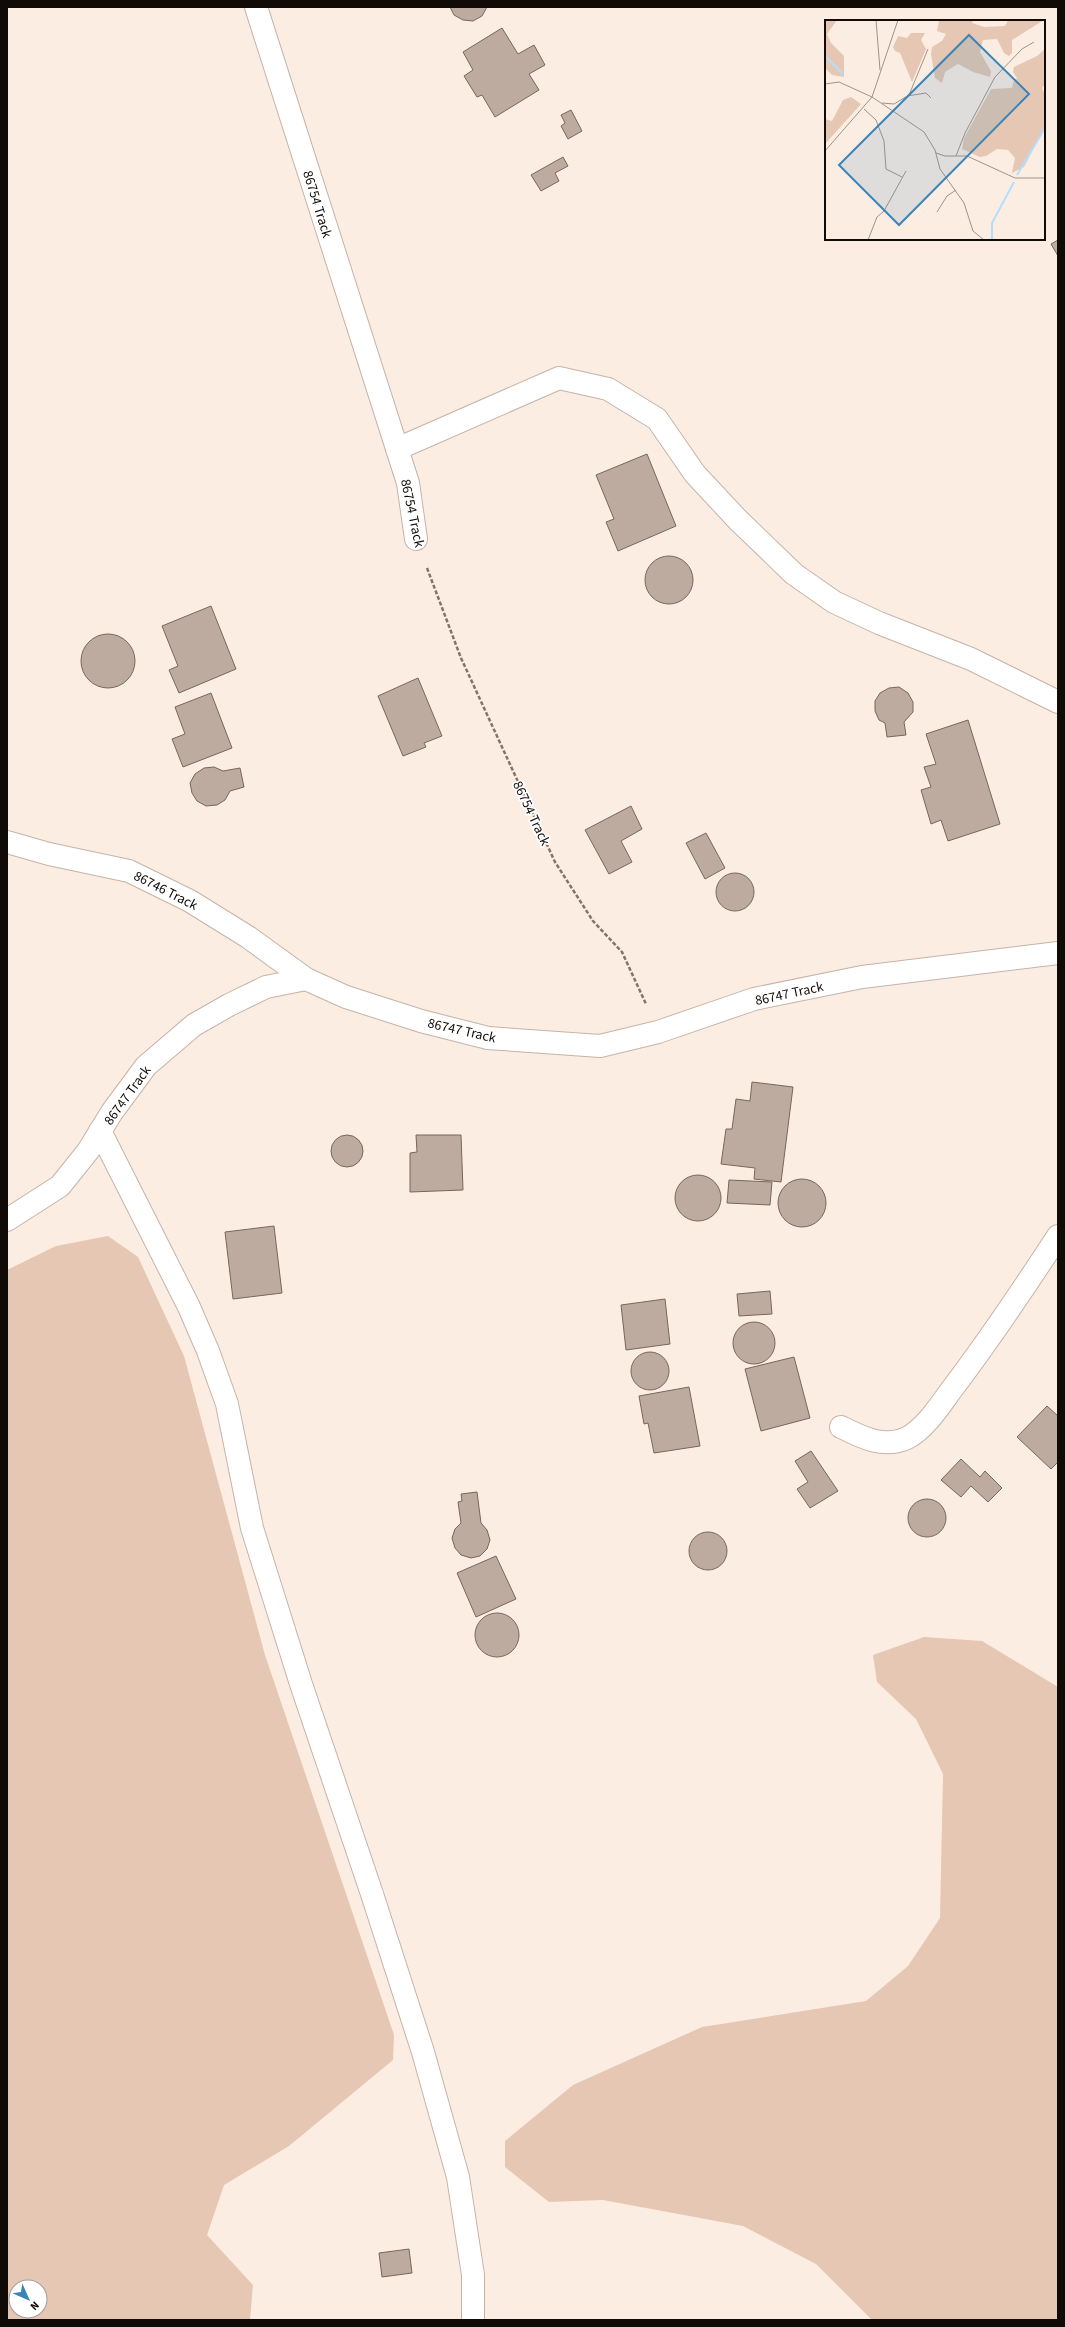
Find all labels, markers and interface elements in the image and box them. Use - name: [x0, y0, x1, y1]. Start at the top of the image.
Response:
- inset map: [825, 20, 1045, 240]
- street label: 86754 Track: [297, 168, 337, 240]
- street label: 86754 Track: [395, 477, 429, 549]
- street label: 86754 Track: [507, 778, 555, 849]
- street label: 86746 Track: [130, 866, 201, 916]
- street label: 86747 Track: [753, 977, 825, 1011]
- street label: 86747 Track: [426, 1013, 498, 1049]
- street label: 86747 Track: [99, 1062, 156, 1130]
- north arrow: [8, 2279, 48, 2319]
- text: N: [27, 2298, 43, 2314]

